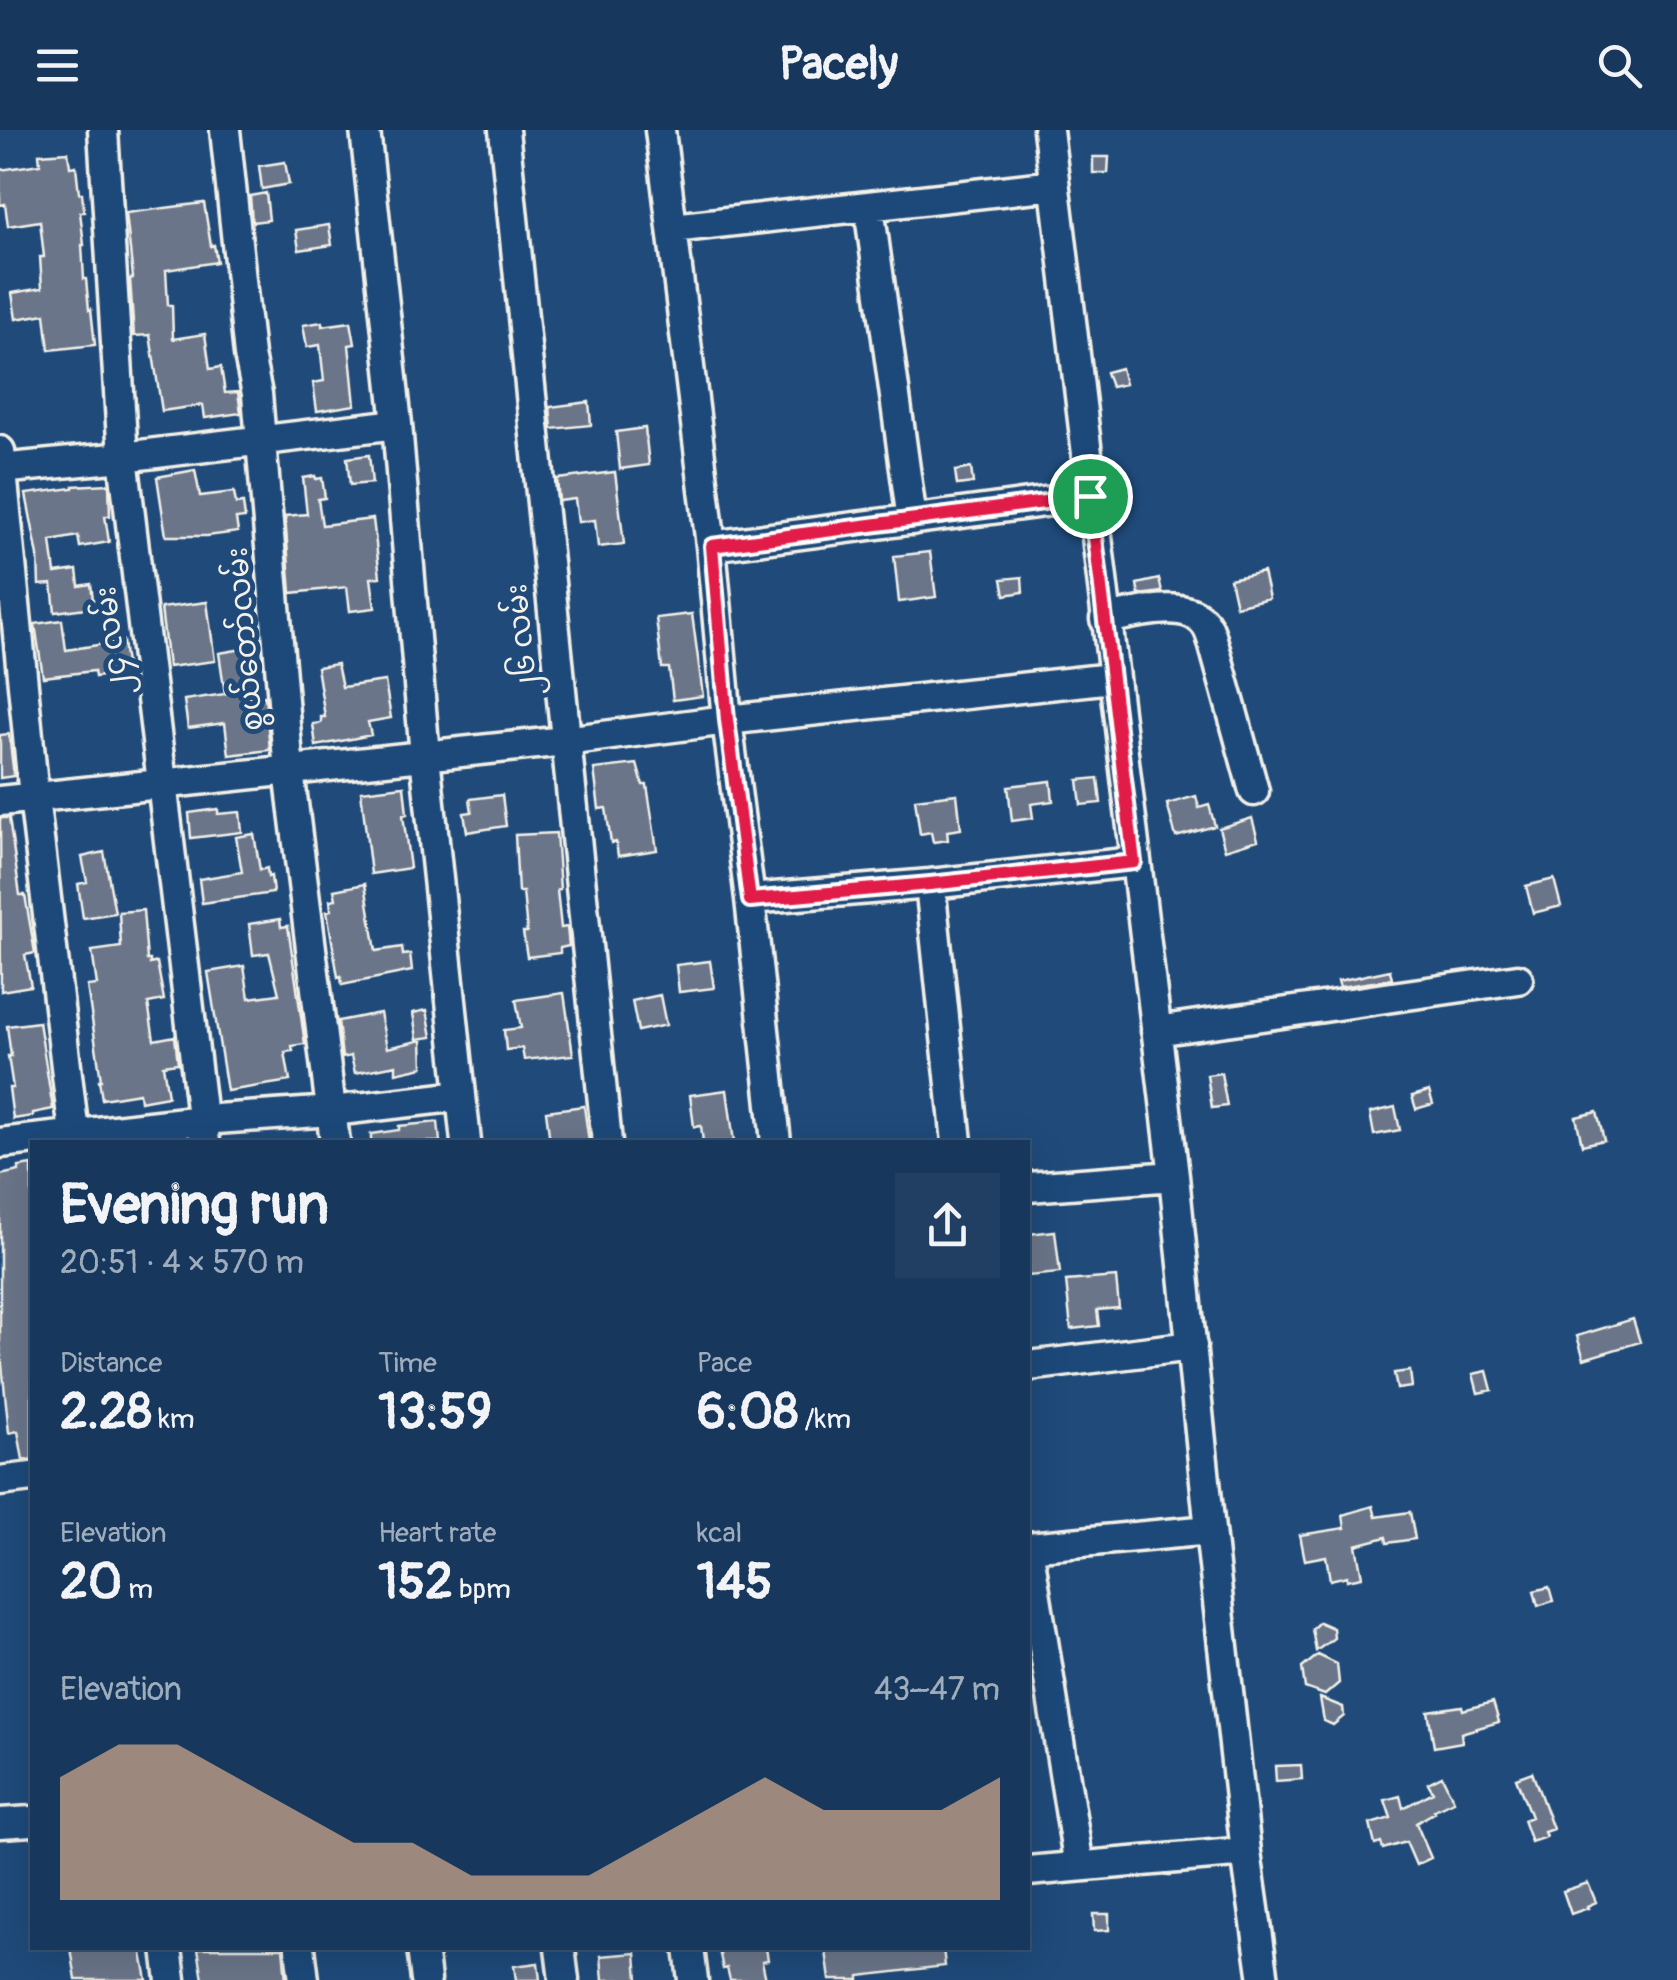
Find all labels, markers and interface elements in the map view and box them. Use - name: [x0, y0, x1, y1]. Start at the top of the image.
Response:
- text: Pacely: [779, 37, 898, 93]
- icon: menu: [30, 38, 85, 93]
- icon: search: [1592, 38, 1647, 93]
- pin: [1048, 454, 1133, 539]
- icon: arrive: [1063, 469, 1118, 524]
- street label: စွယ်တော်လမ်း: [215, 545, 275, 733]
- street label: ၂၆ လမ်း: [494, 581, 552, 698]
- street label: ၂၄ လမ်း: [83, 584, 143, 698]
- text: Evening run: [60, 1171, 329, 1240]
- button: share: [895, 1173, 1000, 1278]
- text: 20:51 · 4 × 570 m: [60, 1243, 304, 1283]
- text: Distance: [60, 1346, 162, 1381]
- text: Time: [378, 1346, 437, 1381]
- text: Pace: [697, 1346, 752, 1381]
- text: 2.28: [60, 1381, 152, 1444]
- text: 13:59: [378, 1381, 492, 1444]
- text: 6:08: [697, 1381, 798, 1444]
- text: km: [152, 1402, 195, 1437]
- text: /km: [798, 1402, 851, 1437]
- text: Elevation: [60, 1516, 167, 1551]
- text: Heart rate: [378, 1516, 496, 1551]
- text: kcal: [697, 1516, 742, 1551]
- text: 20: [60, 1551, 122, 1614]
- text: 152: [378, 1551, 453, 1614]
- text: 145: [697, 1551, 772, 1614]
- text: m: [122, 1572, 153, 1607]
- text: bpm: [453, 1572, 511, 1607]
- text: Elevation: [60, 1670, 182, 1710]
- text: 43–47 m: [874, 1670, 1000, 1710]

